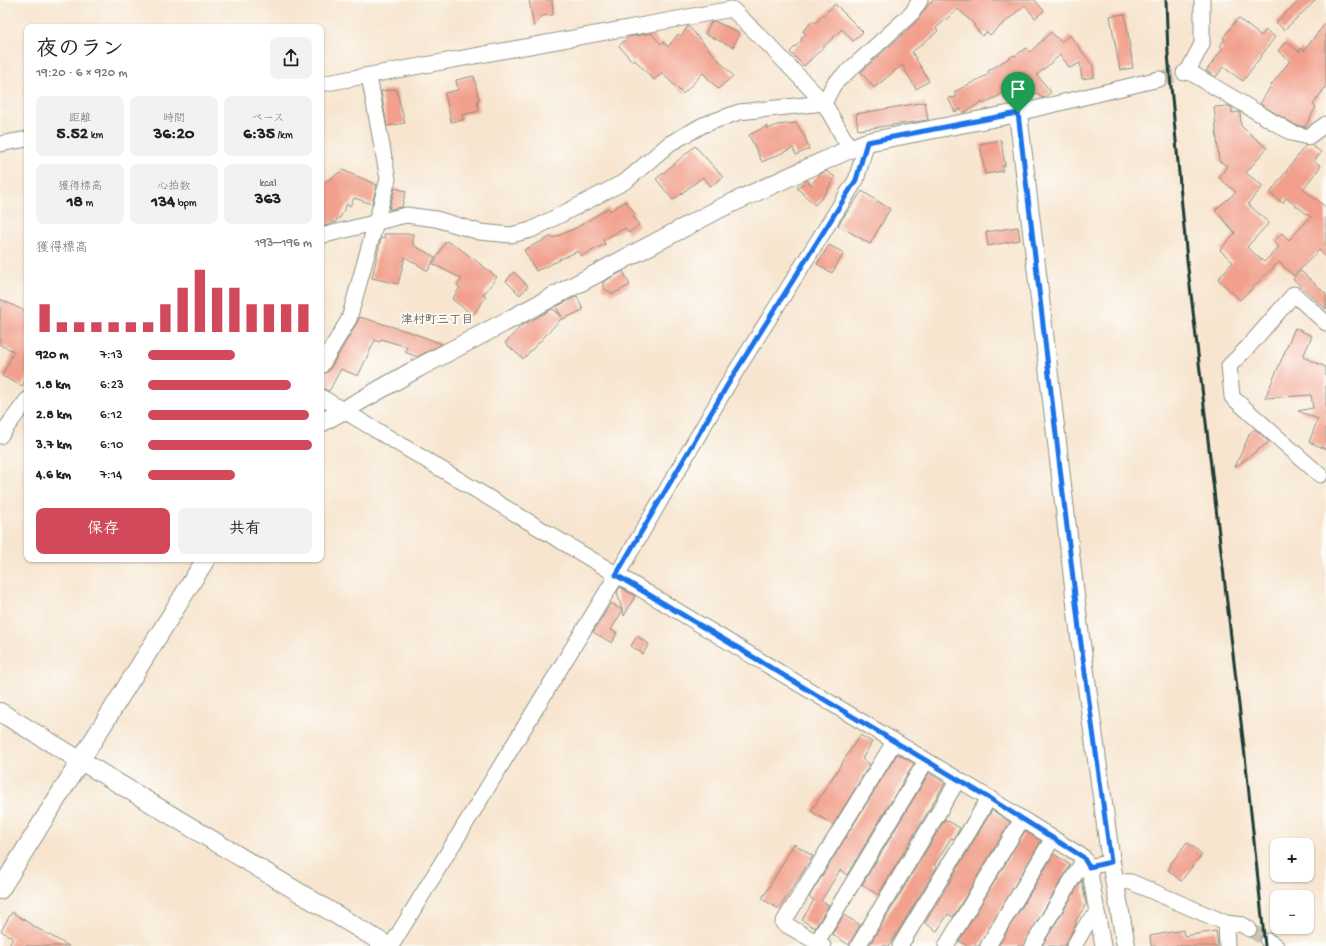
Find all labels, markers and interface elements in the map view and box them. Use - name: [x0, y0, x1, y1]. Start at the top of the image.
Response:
- button: share: [270, 37, 312, 79]
- text: 夜のラン: [36, 38, 124, 64]
- text: 19:20 · 6 × 920 m: [36, 66, 127, 81]
- pin: [1001, 72, 1035, 113]
- icon: arrive: [1007, 78, 1029, 100]
- text: 距離: [69, 113, 91, 125]
- text: 時間: [163, 113, 185, 125]
- text: ペース: [252, 113, 284, 125]
- text: 5.52: [57, 125, 88, 145]
- text: 36:20: [154, 125, 194, 145]
- text: 6:35: [243, 125, 275, 145]
- text: km: [88, 130, 103, 142]
- text: /km: [275, 130, 293, 142]
- text: kcal: [259, 178, 277, 190]
- text: 獲得標高: [58, 181, 102, 193]
- text: 心拍数: [158, 181, 191, 193]
- text: 363: [255, 190, 281, 210]
- text: 18: [67, 193, 83, 213]
- text: 134: [151, 193, 175, 213]
- text: m: [83, 198, 93, 210]
- text: bpm: [175, 198, 197, 210]
- text: 193–196 m: [255, 236, 312, 251]
- text: 獲得標高: [36, 241, 88, 256]
- district label: 津村町三丁目: [401, 313, 473, 328]
- text: 920 m: [36, 348, 69, 363]
- text: 7:13: [100, 348, 123, 363]
- text: 1.8 km: [36, 378, 71, 393]
- text: 6:23: [100, 378, 124, 393]
- text: 2.8 km: [36, 408, 72, 423]
- text: 6:12: [100, 408, 122, 423]
- text: 3.7 km: [36, 438, 72, 453]
- text: 6:10: [100, 438, 123, 453]
- text: 4.6 km: [36, 468, 71, 483]
- text: 7:14: [100, 468, 122, 483]
- button: 保存: [36, 508, 170, 554]
- button: 共有: [178, 508, 312, 554]
- map controls: [1270, 838, 1314, 934]
- button: +: [1270, 838, 1314, 882]
- button: −: [1270, 890, 1314, 934]

